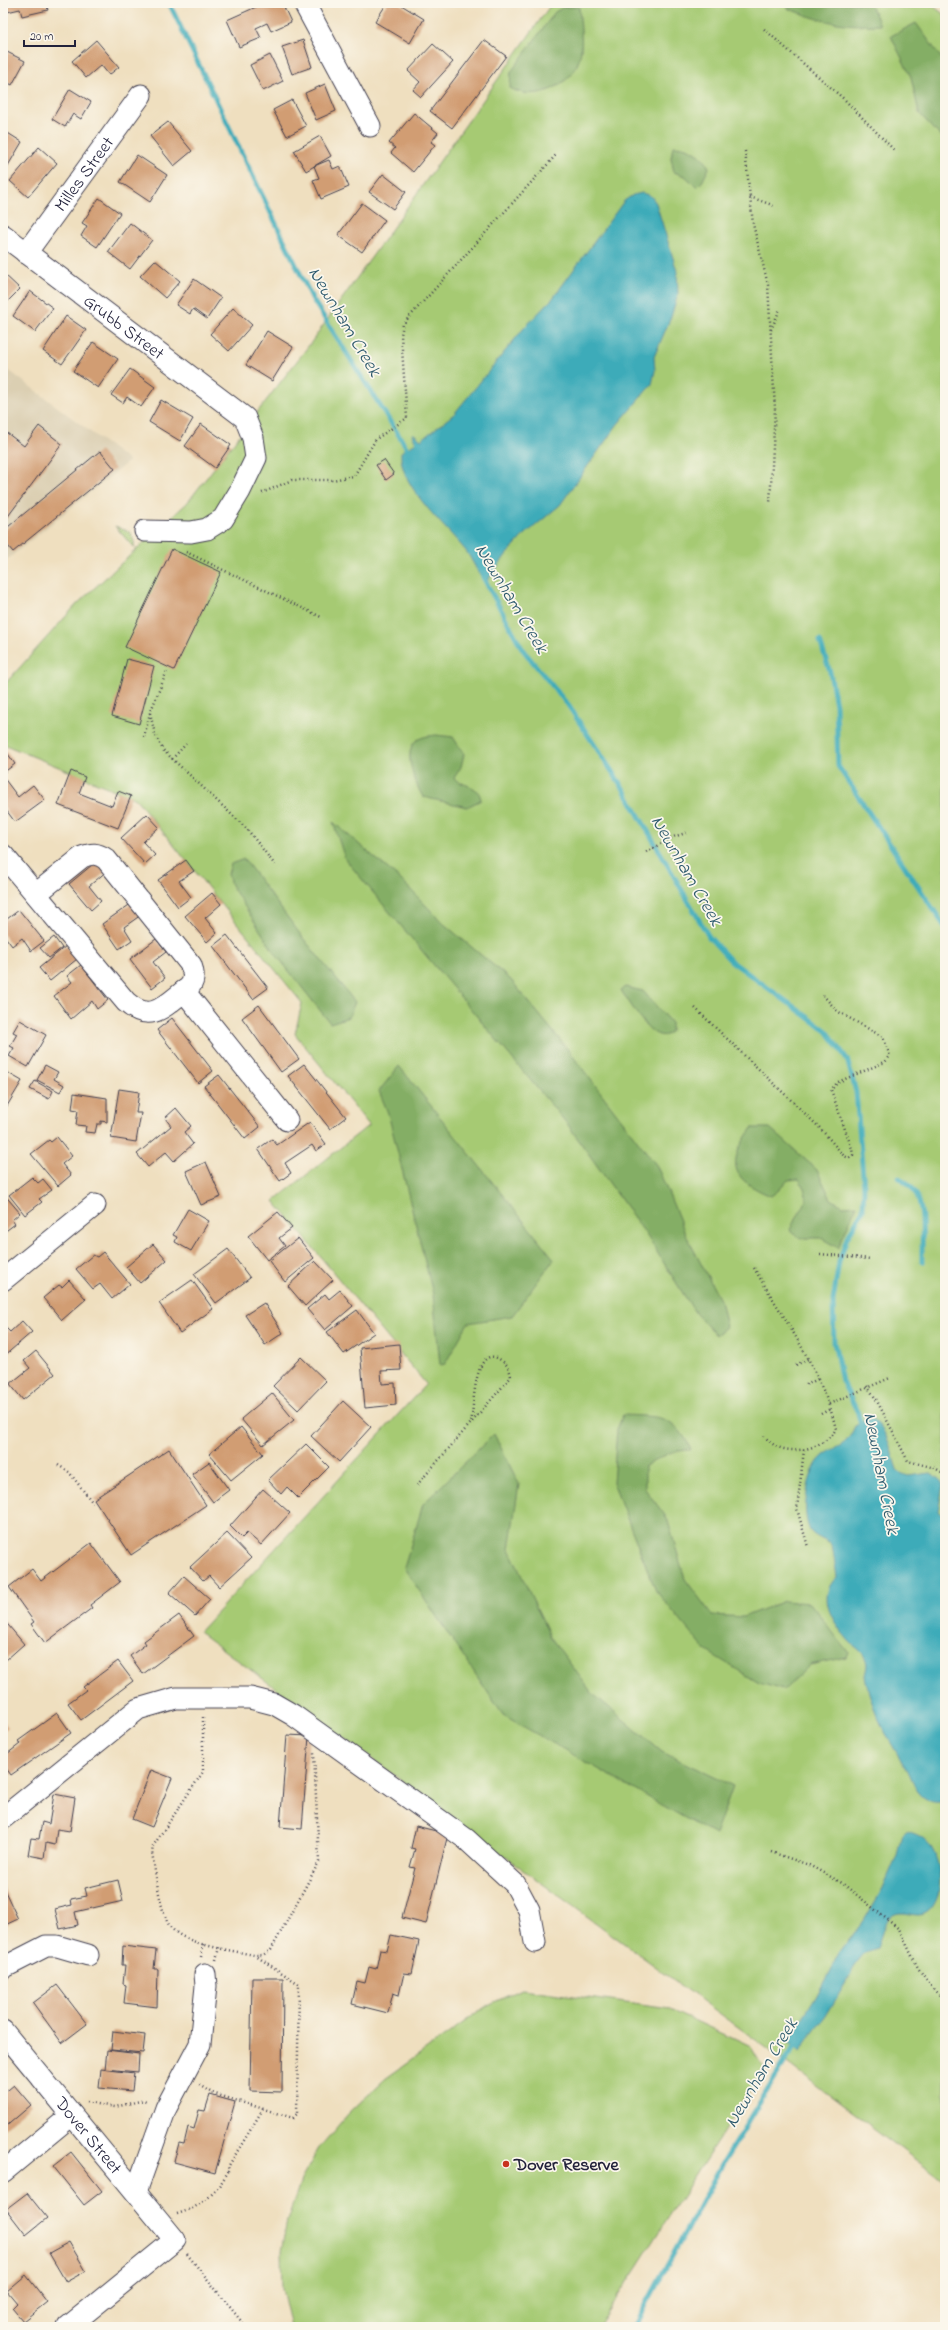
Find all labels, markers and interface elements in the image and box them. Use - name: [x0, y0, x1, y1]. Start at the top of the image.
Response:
- scale bar: [24, 22, 75, 48]
- text: 20 m: [30, 28, 53, 46]
- street label: Milles Street: [49, 132, 122, 218]
- water label: Newnham Creek: [300, 262, 388, 383]
- street label: Grubb Street: [77, 289, 169, 367]
- water label: Newnham Creek: [467, 539, 555, 660]
- water label: Newnham Creek: [643, 811, 729, 932]
- water label: Newnham Creek: [855, 1410, 906, 1537]
- water label: Newnham Creek: [719, 2013, 806, 2133]
- street label: Dover Street: [47, 2091, 127, 2181]
- place label: Dover Reserve: [513, 2153, 620, 2179]
- marker: Dover Reserve: [501, 2159, 511, 2169]

